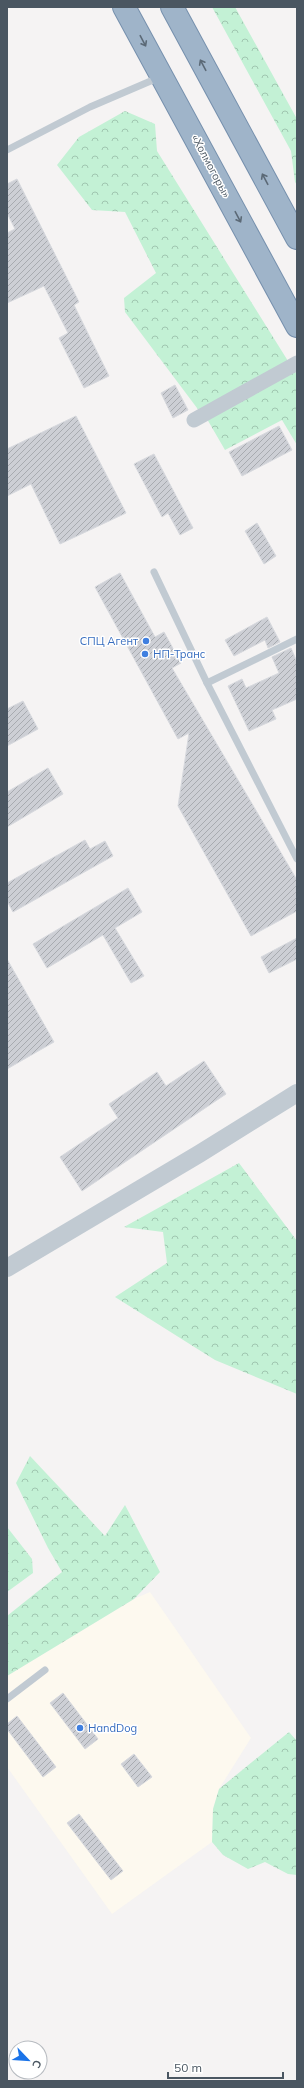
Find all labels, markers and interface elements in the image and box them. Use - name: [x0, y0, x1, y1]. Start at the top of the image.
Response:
- one-way arrow: [140, 35, 147, 47]
- one-way arrow: [199, 59, 207, 71]
- street label: «Холмогоры»: [189, 132, 234, 200]
- one-way arrow: [261, 173, 268, 185]
- one-way arrow: [235, 211, 243, 223]
- place label: СПЦ Агент: [80, 634, 138, 648]
- marker: СПЦ Агент: [141, 636, 151, 646]
- place label: НП-Транс: [153, 647, 206, 661]
- marker: НП-Транс: [140, 649, 150, 659]
- place label: HandDog: [88, 1721, 137, 1735]
- marker: HandDog: [75, 1723, 85, 1733]
- north arrow: [8, 2040, 48, 2080]
- scale bar: [168, 2054, 283, 2080]
- text: С: [29, 2058, 45, 2071]
- text: 50 m: [174, 2060, 202, 2075]

